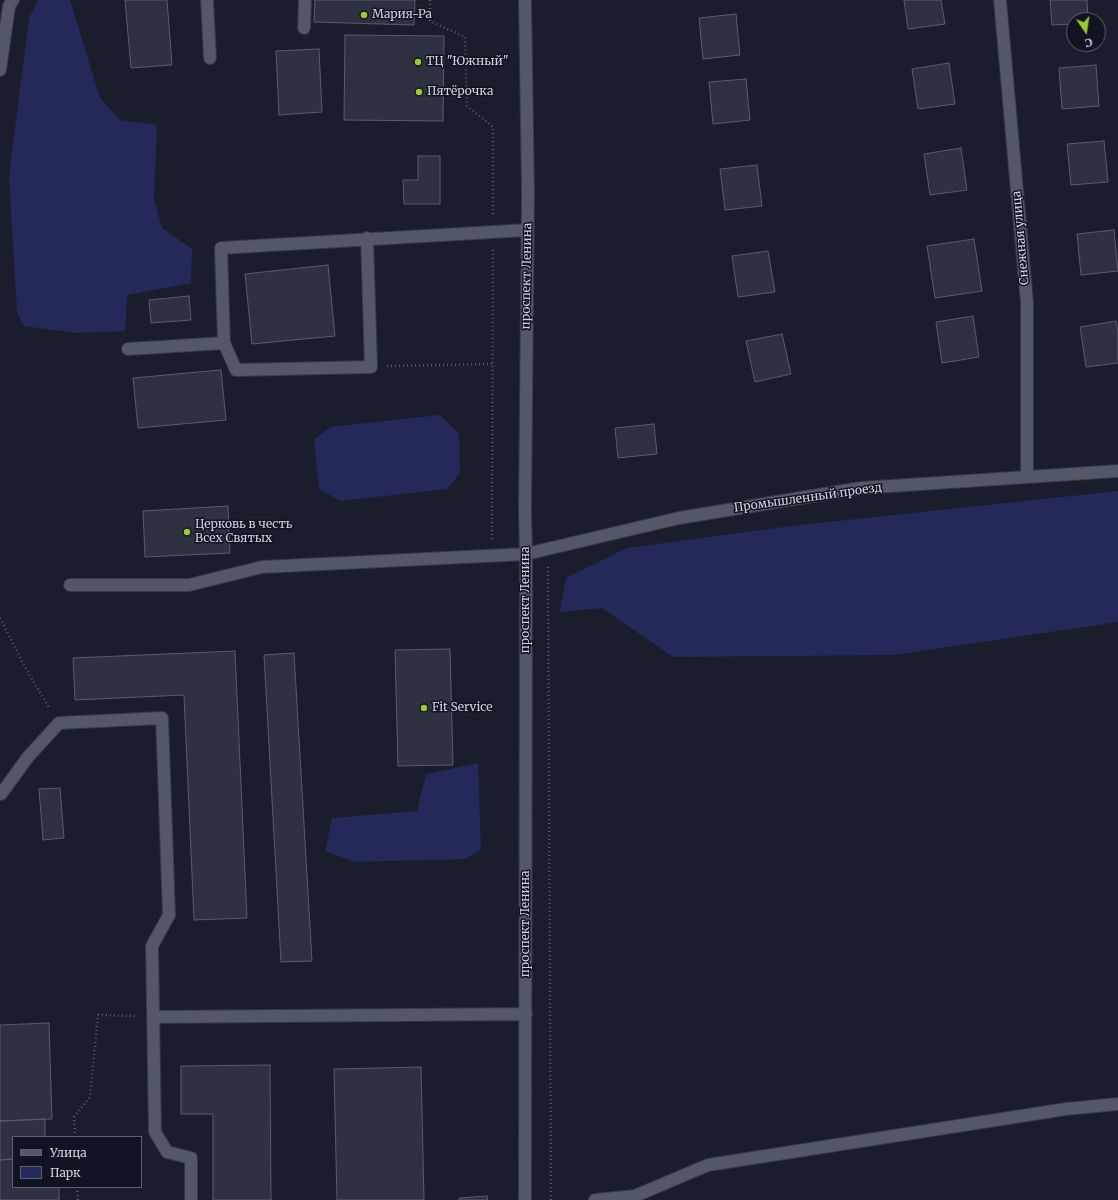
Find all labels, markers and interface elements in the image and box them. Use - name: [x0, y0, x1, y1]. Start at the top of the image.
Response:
- place label: Мария-Ра: [372, 8, 432, 22]
- marker: Мария-Ра: [359, 10, 369, 20]
- north arrow: [1066, 12, 1106, 52]
- text: С: [1083, 35, 1094, 50]
- place label: ТЦ "Южный": [426, 55, 509, 69]
- marker: ТЦ "Южный": [413, 57, 423, 67]
- place label: Пятёрочка: [427, 85, 493, 99]
- marker: Пятёрочка: [414, 87, 424, 97]
- street label: Снежная улица: [1010, 190, 1032, 286]
- street label: проспект Ленина: [519, 223, 535, 329]
- street label: Промышленный проезд: [733, 480, 883, 516]
- place label: Церковь в честь Всех Святых: [195, 518, 292, 546]
- marker: Церковь в честь Всех Святых: [182, 527, 192, 537]
- street label: проспект Ленина: [519, 547, 533, 653]
- place label: Fit Service: [432, 701, 493, 715]
- marker: Fit Service: [419, 703, 429, 713]
- street label: проспект Ленина: [519, 871, 533, 977]
- legend: [12, 1136, 142, 1188]
- text: Улица: [50, 1145, 87, 1160]
- text: Парк: [50, 1165, 81, 1180]

